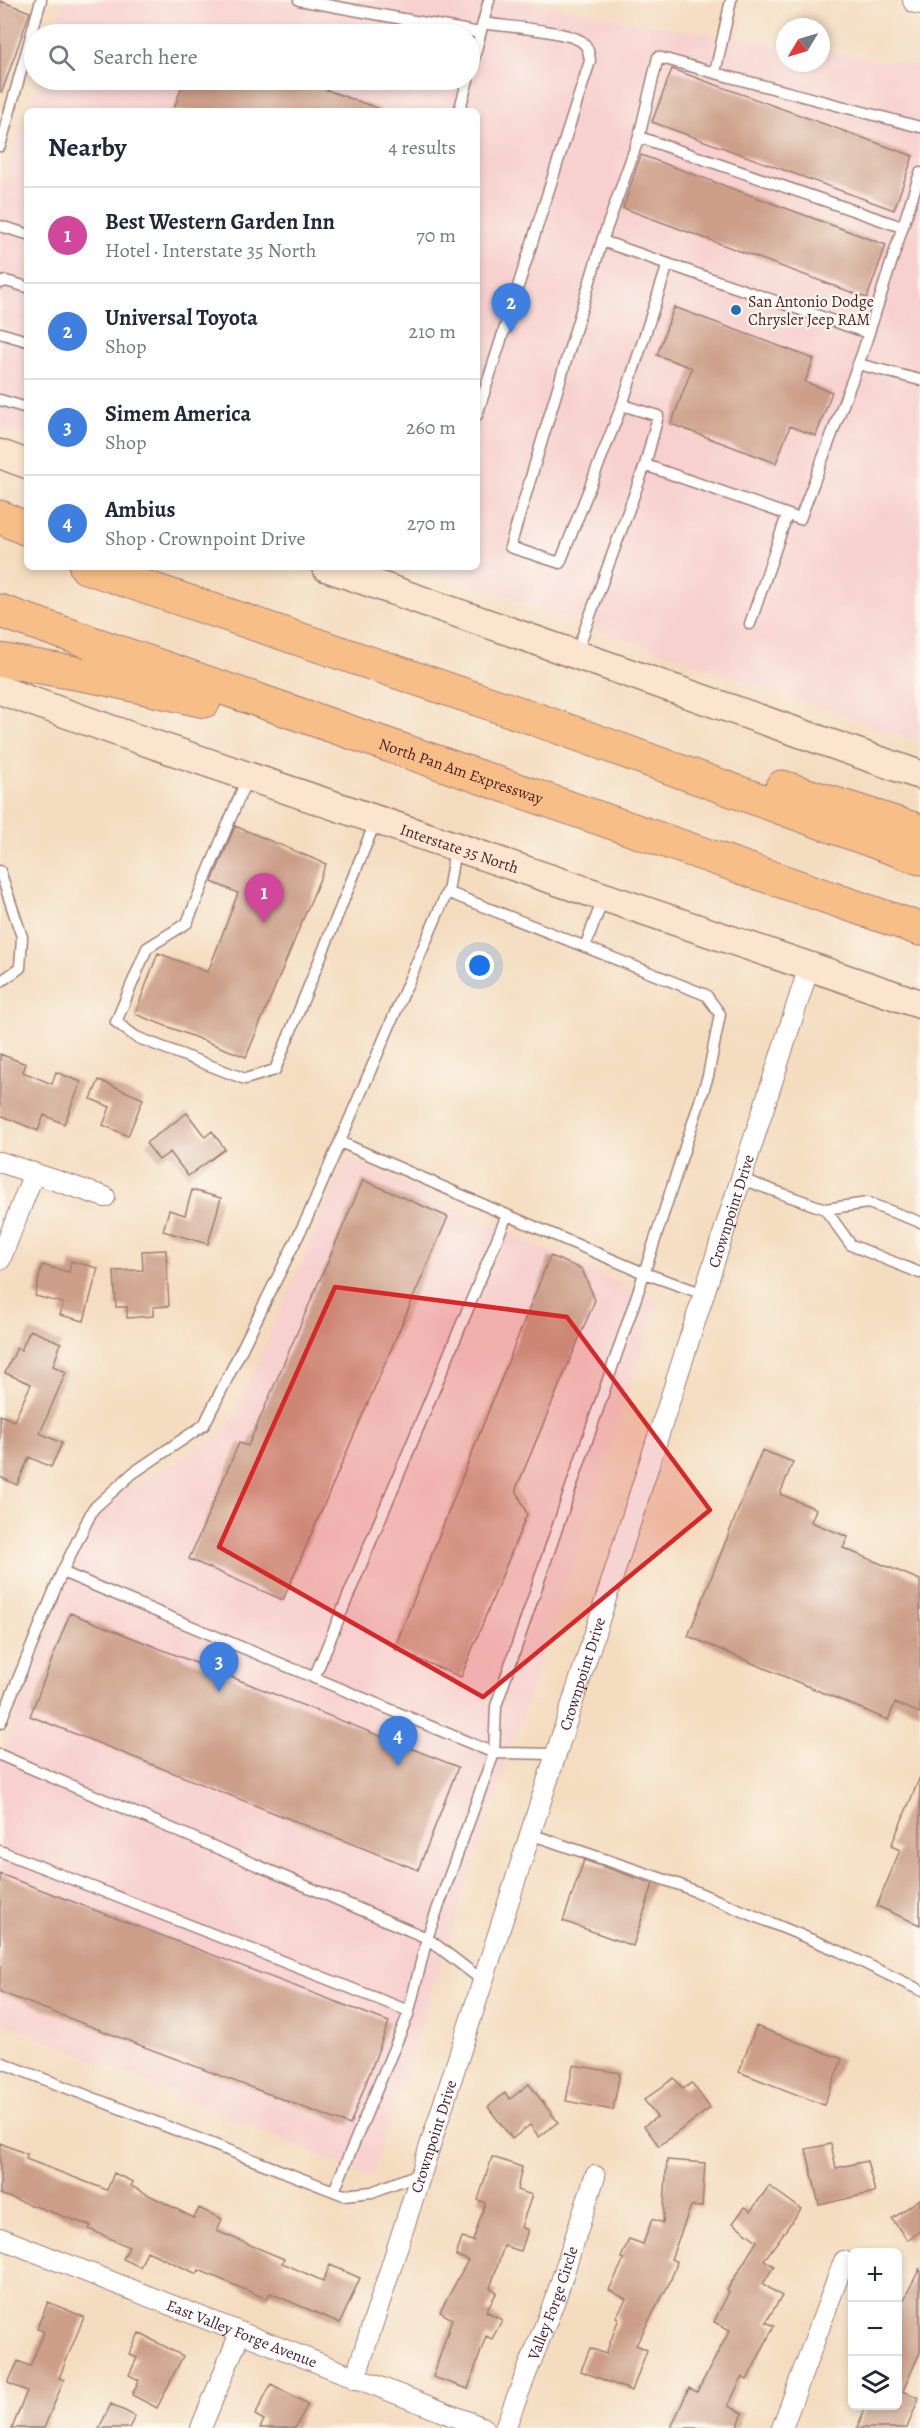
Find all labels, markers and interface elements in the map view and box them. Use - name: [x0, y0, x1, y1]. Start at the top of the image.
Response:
- north arrow: [776, 18, 830, 72]
- search box: [24, 24, 480, 90]
- icon: search: [45, 41, 78, 74]
- text: Search here: [93, 42, 198, 72]
- text: Nearby: [48, 130, 127, 165]
- text: 4 results: [388, 134, 456, 161]
- text: Best Western Garden Inn: [105, 207, 335, 237]
- text: 1: [64, 222, 71, 249]
- text: 70 m: [416, 222, 456, 249]
- text: Hotel · Interstate 35 North: [105, 237, 316, 264]
- pin: 2: [492, 284, 530, 333]
- place label: San Antonio Dodge Chrysler Jeep RAM: [748, 291, 874, 331]
- text: Universal Toyota: [105, 303, 258, 333]
- marker: San Antonio Dodge Chrysler Jeep RAM: [729, 303, 743, 317]
- text: 2: [63, 318, 72, 345]
- text: 210 m: [408, 318, 456, 345]
- text: Shop: [105, 333, 147, 360]
- text: Simem America: [105, 399, 251, 429]
- text: 3: [63, 414, 72, 441]
- text: 260 m: [406, 414, 456, 441]
- text: Shop: [105, 429, 147, 456]
- text: Ambius: [105, 495, 175, 525]
- text: 4: [63, 510, 72, 537]
- text: 270 m: [407, 510, 456, 537]
- text: Shop · Crownpoint Drive: [105, 525, 305, 552]
- street label: North Pan Am Expressway: [376, 733, 547, 810]
- street label: Interstate 35 North: [397, 819, 522, 879]
- pin: 1: [244, 874, 284, 923]
- your location: [465, 951, 494, 980]
- street label: Crownpoint Drive: [703, 1152, 760, 1271]
- street label: Crownpoint Drive: [554, 1615, 611, 1733]
- pin: 3: [200, 1642, 238, 1692]
- pin: 4: [378, 1716, 418, 1766]
- street label: Crownpoint Drive: [406, 2077, 462, 2196]
- street label: Valley Forge Circle: [522, 2243, 584, 2364]
- map controls: [848, 2248, 902, 2410]
- button: +: [848, 2248, 902, 2302]
- street label: East Valley Forge Avenue: [163, 2294, 320, 2373]
- button: −: [848, 2302, 902, 2356]
- button: layers: [848, 2356, 902, 2410]

